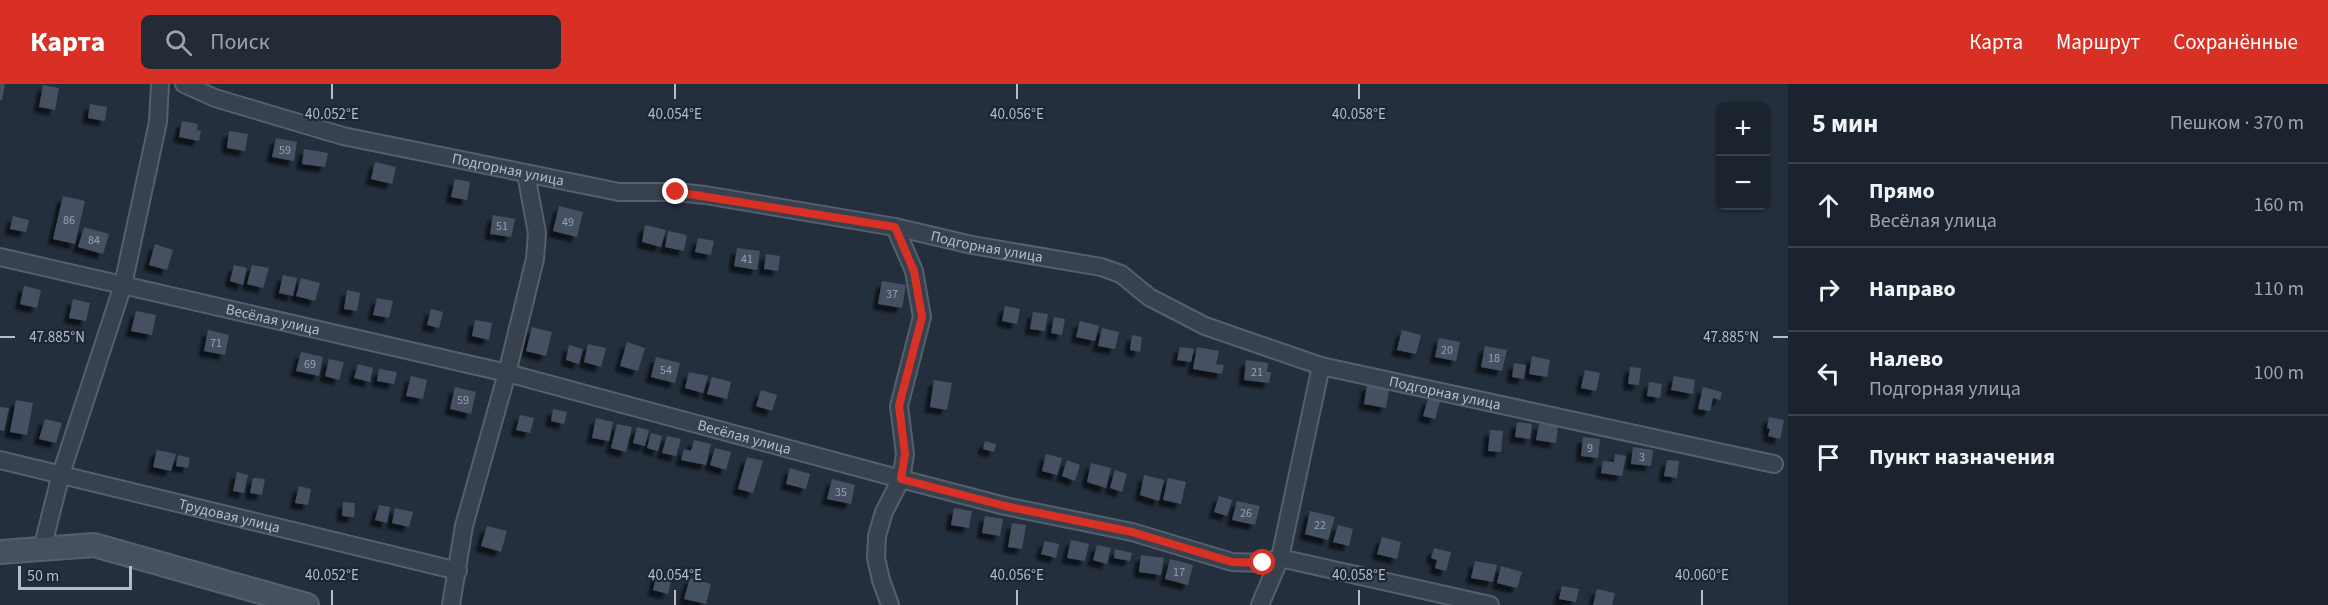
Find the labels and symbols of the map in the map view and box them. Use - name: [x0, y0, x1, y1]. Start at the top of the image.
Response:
- text: 40.052°E: [305, 104, 359, 125]
- text: 40.054°E: [648, 104, 702, 125]
- text: 40.056°E: [990, 104, 1044, 125]
- text: 40.058°E: [1332, 104, 1386, 125]
- house number: 59: [279, 142, 291, 159]
- street label: Подгорная улица: [450, 148, 566, 192]
- route end: [662, 178, 688, 204]
- house number: 86: [63, 212, 75, 229]
- house number: 49: [562, 214, 574, 231]
- house number: 51: [496, 218, 508, 235]
- street label: Подгорная улица: [929, 226, 1045, 268]
- house number: 84: [88, 232, 100, 249]
- house number: 41: [741, 251, 753, 268]
- house number: 37: [886, 286, 898, 303]
- street label: Весёлая улица: [224, 299, 322, 341]
- text: 47.885°N: [29, 327, 85, 348]
- text: 47.885°N: [1703, 327, 1759, 348]
- house number: 71: [210, 335, 222, 352]
- house number: 20: [1441, 342, 1453, 359]
- house number: 18: [1488, 350, 1500, 367]
- house number: 69: [304, 356, 316, 373]
- house number: 54: [660, 362, 672, 379]
- house number: 21: [1251, 364, 1263, 381]
- street label: Подгорная улица: [1387, 371, 1503, 416]
- house number: 59: [457, 392, 469, 409]
- street label: Весёлая улица: [695, 415, 793, 460]
- house number: 9: [1587, 440, 1593, 457]
- house number: 3: [1639, 449, 1645, 466]
- house number: 35: [835, 484, 847, 501]
- street label: Трудовая улица: [176, 494, 282, 539]
- house number: 26: [1240, 505, 1252, 522]
- house number: 22: [1314, 517, 1326, 534]
- route start: [1249, 549, 1275, 575]
- scale bar: [18, 563, 132, 590]
- house number: 17: [1173, 564, 1185, 581]
- text: 40.052°E: [305, 565, 359, 586]
- text: 40.054°E: [648, 565, 702, 586]
- text: 40.056°E: [990, 565, 1044, 586]
- text: 40.058°E: [1332, 565, 1386, 586]
- text: 40.060°E: [1675, 565, 1729, 586]

